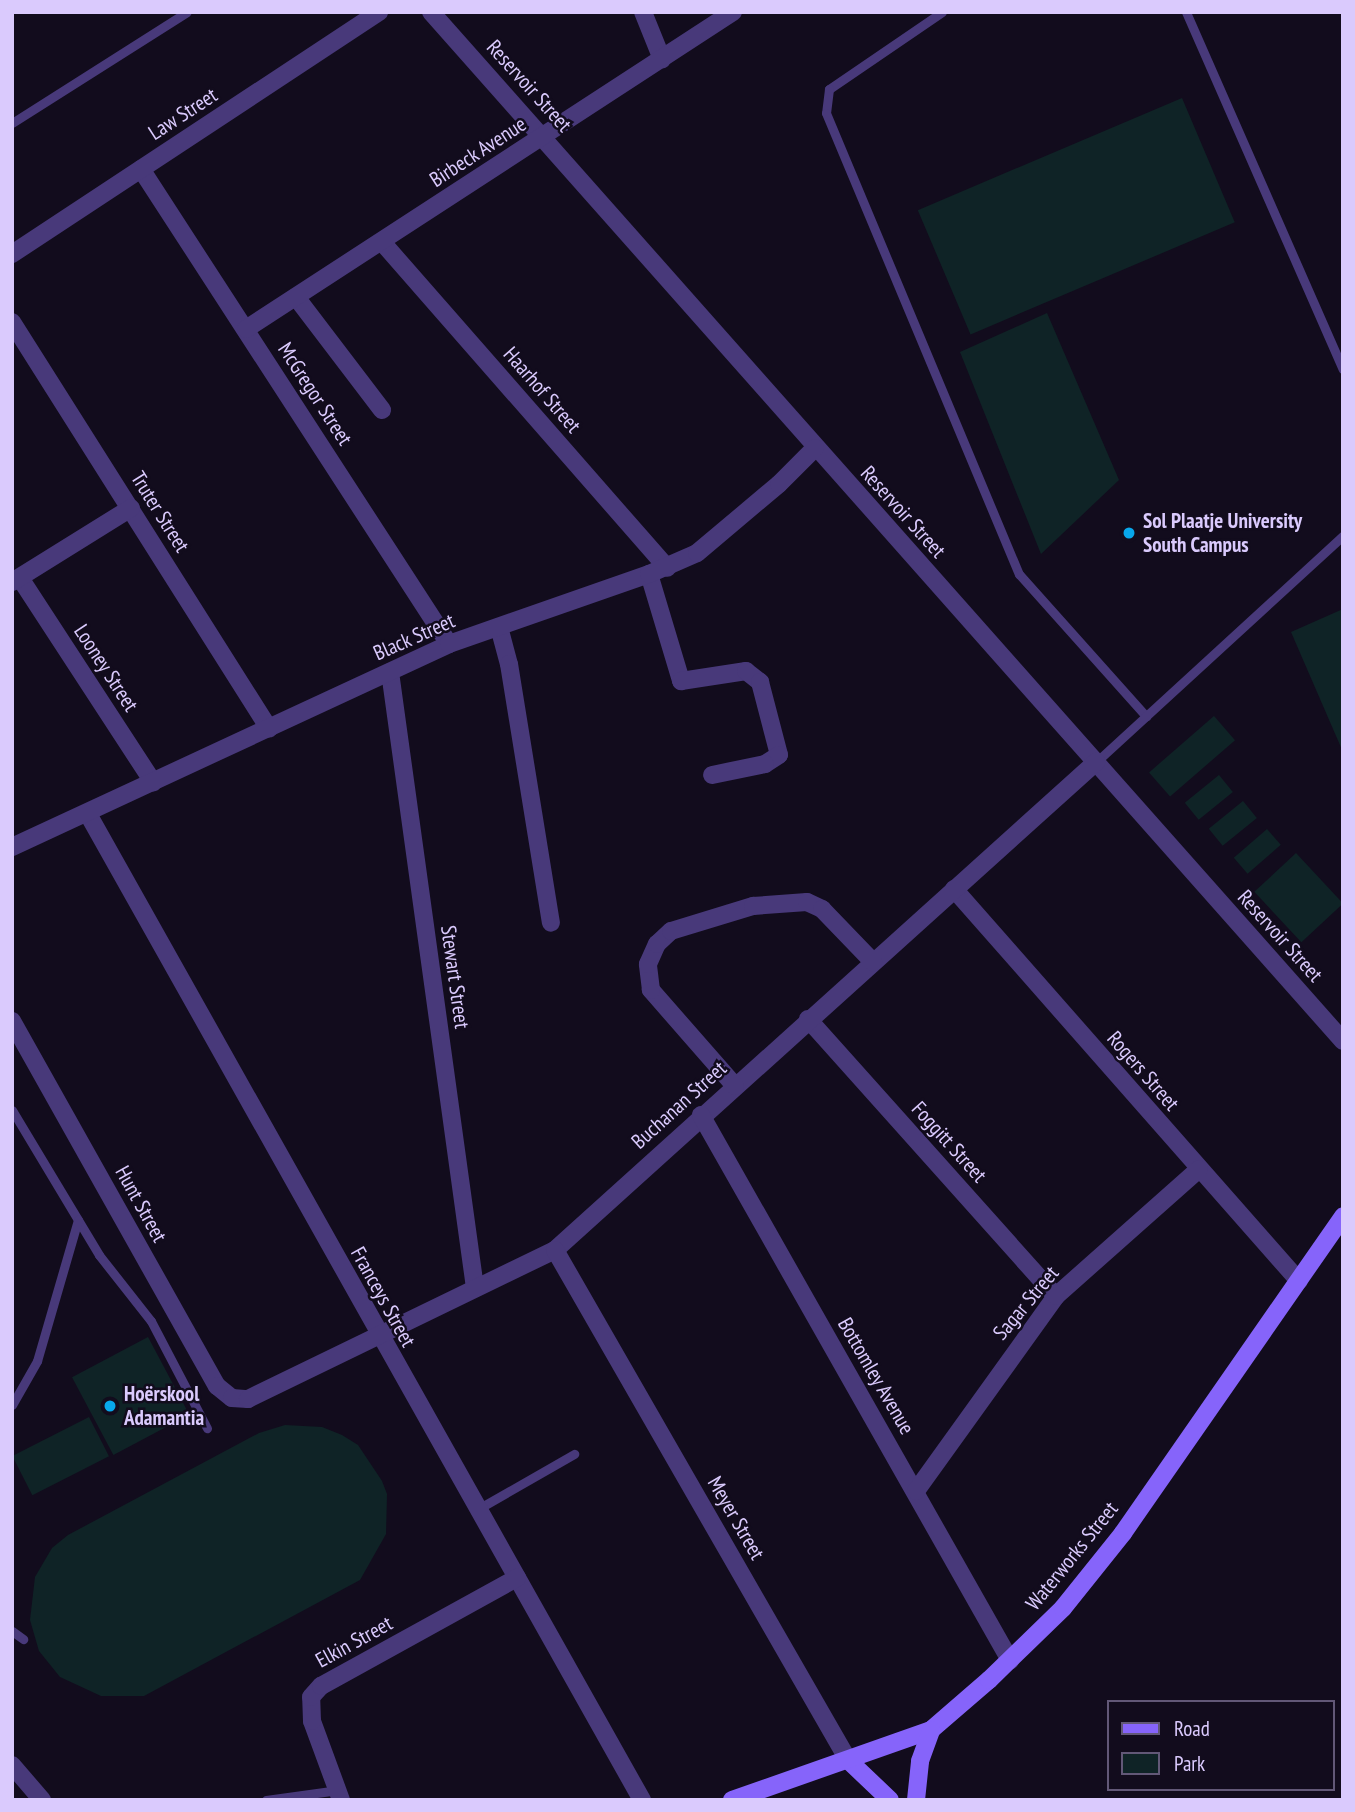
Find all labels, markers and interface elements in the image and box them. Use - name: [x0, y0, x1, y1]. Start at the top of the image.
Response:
- street label: Reservoir Street: [481, 35, 577, 137]
- street label: Law Street: [144, 82, 222, 146]
- street label: Birbeck Avenue: [425, 111, 531, 193]
- street label: McGregor Street: [272, 338, 358, 450]
- street label: Haarhof Street: [498, 342, 586, 438]
- street label: Reservoir Street: [855, 461, 951, 563]
- street label: Truter Street: [125, 467, 195, 557]
- place label: Sol Plaatje University South Campus: [1143, 508, 1302, 558]
- marker: Sol Plaatje University South Campus: [1121, 525, 1137, 541]
- street label: Black Street: [369, 608, 459, 666]
- street label: Looney Street: [68, 620, 144, 716]
- street label: Reservoir Street: [1232, 885, 1328, 987]
- street label: Stewart Street: [435, 924, 475, 1030]
- street label: Rogers Street: [1102, 1026, 1184, 1116]
- street label: Buchanan Street: [626, 1056, 732, 1154]
- street label: Foggitt Street: [906, 1096, 992, 1188]
- street label: Hunt Street: [110, 1161, 172, 1247]
- street label: Franceys Street: [345, 1243, 421, 1351]
- street label: Sagar Street: [988, 1261, 1064, 1345]
- street label: Bottomley Avenue: [832, 1313, 920, 1439]
- place label: Hoërskool Adamantia: [124, 1381, 204, 1431]
- marker: Hoërskool Adamantia: [102, 1398, 118, 1414]
- street label: Meyer Street: [702, 1472, 770, 1564]
- street label: Waterworks Street: [1021, 1497, 1123, 1615]
- street label: Elkin Street: [311, 1611, 397, 1673]
- legend: [1106, 1700, 1334, 1791]
- text: Road: [1174, 1715, 1210, 1742]
- text: Park: [1174, 1750, 1205, 1777]

